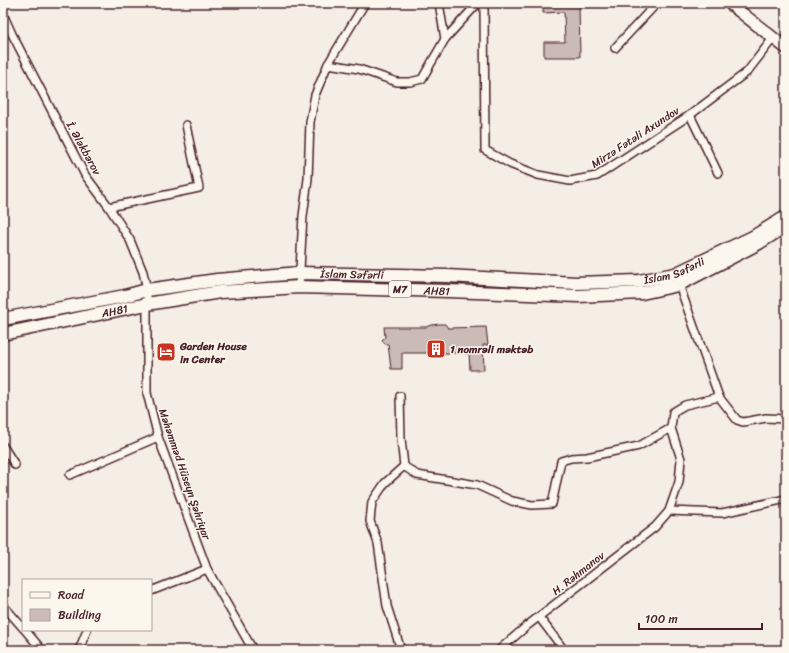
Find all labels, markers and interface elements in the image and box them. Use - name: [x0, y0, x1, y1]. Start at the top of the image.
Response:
- street label: Mirzə Fətəli Axundov: [587, 101, 684, 173]
- street label: İ. Ələkbərov: [61, 117, 107, 179]
- street label: İslam Səfərli: [641, 252, 709, 290]
- street label: İslam Səfərli: [319, 264, 385, 285]
- road number: M7: [389, 281, 411, 297]
- street label: AH81: [422, 281, 450, 301]
- street label: AH81: [99, 299, 130, 323]
- place label: Garden House in Center: [179, 337, 247, 369]
- building icon: 1 nomrəli məktəb: [425, 338, 447, 360]
- place label: 1 nomrəli məktəb: [450, 340, 534, 359]
- hotel icon: Garden House in Center: [155, 341, 177, 363]
- street label: Məhəmməd Hüseyn Şəhriyar: [153, 406, 216, 544]
- street label: H. Rəhmanov: [548, 546, 610, 600]
- legend: [22, 579, 152, 631]
- text: Road: [58, 584, 85, 606]
- text: Building: [58, 604, 101, 626]
- scale bar: [639, 605, 762, 631]
- text: 100 m: [645, 608, 678, 630]

